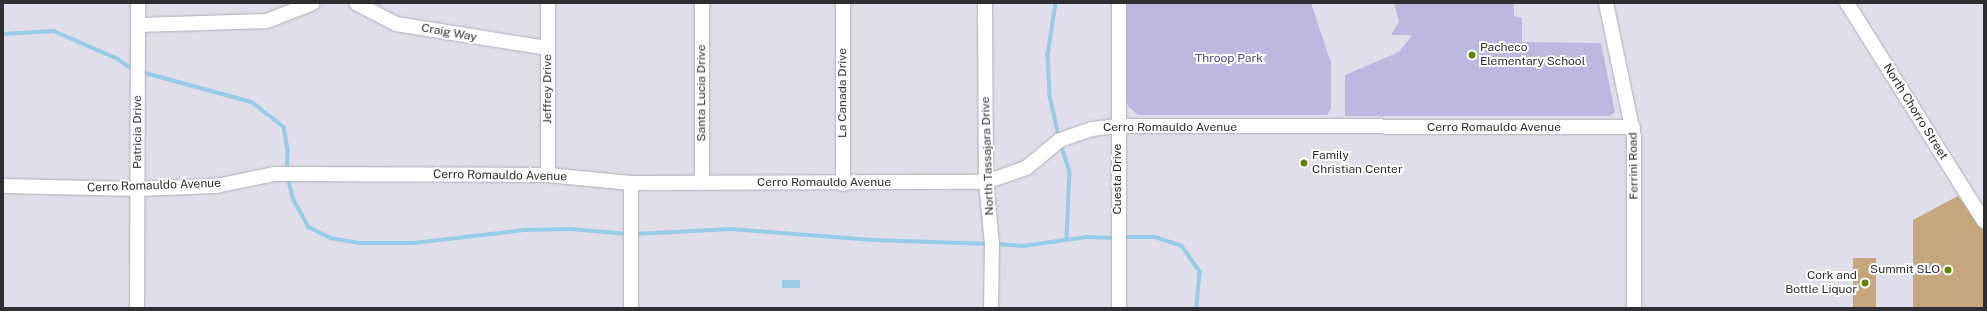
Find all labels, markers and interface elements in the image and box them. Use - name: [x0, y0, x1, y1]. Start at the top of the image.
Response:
- street label: Craig Way: [420, 21, 478, 45]
- place label: Pacheco Elementary School: [1480, 41, 1585, 69]
- street label: Santa Lucia Drive: [695, 44, 709, 142]
- street label: La Canada Drive: [836, 48, 850, 138]
- marker: Pacheco Elementary School: [1467, 50, 1477, 60]
- park label: Throop Park: [1195, 52, 1263, 66]
- street label: Jeffrey Drive: [541, 54, 555, 124]
- street label: North Chorro Street: [1880, 61, 1950, 163]
- street label: Patricia Drive: [131, 95, 145, 169]
- street label: North Tassajara Drive: [979, 96, 997, 216]
- street label: Cerro Romauldo Avenue: [1103, 121, 1237, 135]
- street label: Cerro Romauldo Avenue: [1427, 121, 1561, 135]
- street label: Ferrini Road: [1626, 132, 1642, 200]
- street label: Cuesta Drive: [1111, 144, 1125, 214]
- place label: Family Christian Center: [1312, 149, 1403, 177]
- marker: Family Christian Center: [1299, 158, 1309, 168]
- street label: Cerro Romauldo Avenue: [433, 168, 567, 184]
- street label: Cerro Romauldo Avenue: [87, 176, 221, 196]
- street label: Cerro Romauldo Avenue: [757, 176, 891, 190]
- place label: Summit SLO: [1870, 263, 1940, 277]
- marker: Summit SLO: [1943, 265, 1953, 275]
- place label: Cork and Bottle Liquor: [1785, 269, 1857, 297]
- marker: Cork and Bottle Liquor: [1860, 278, 1870, 288]

